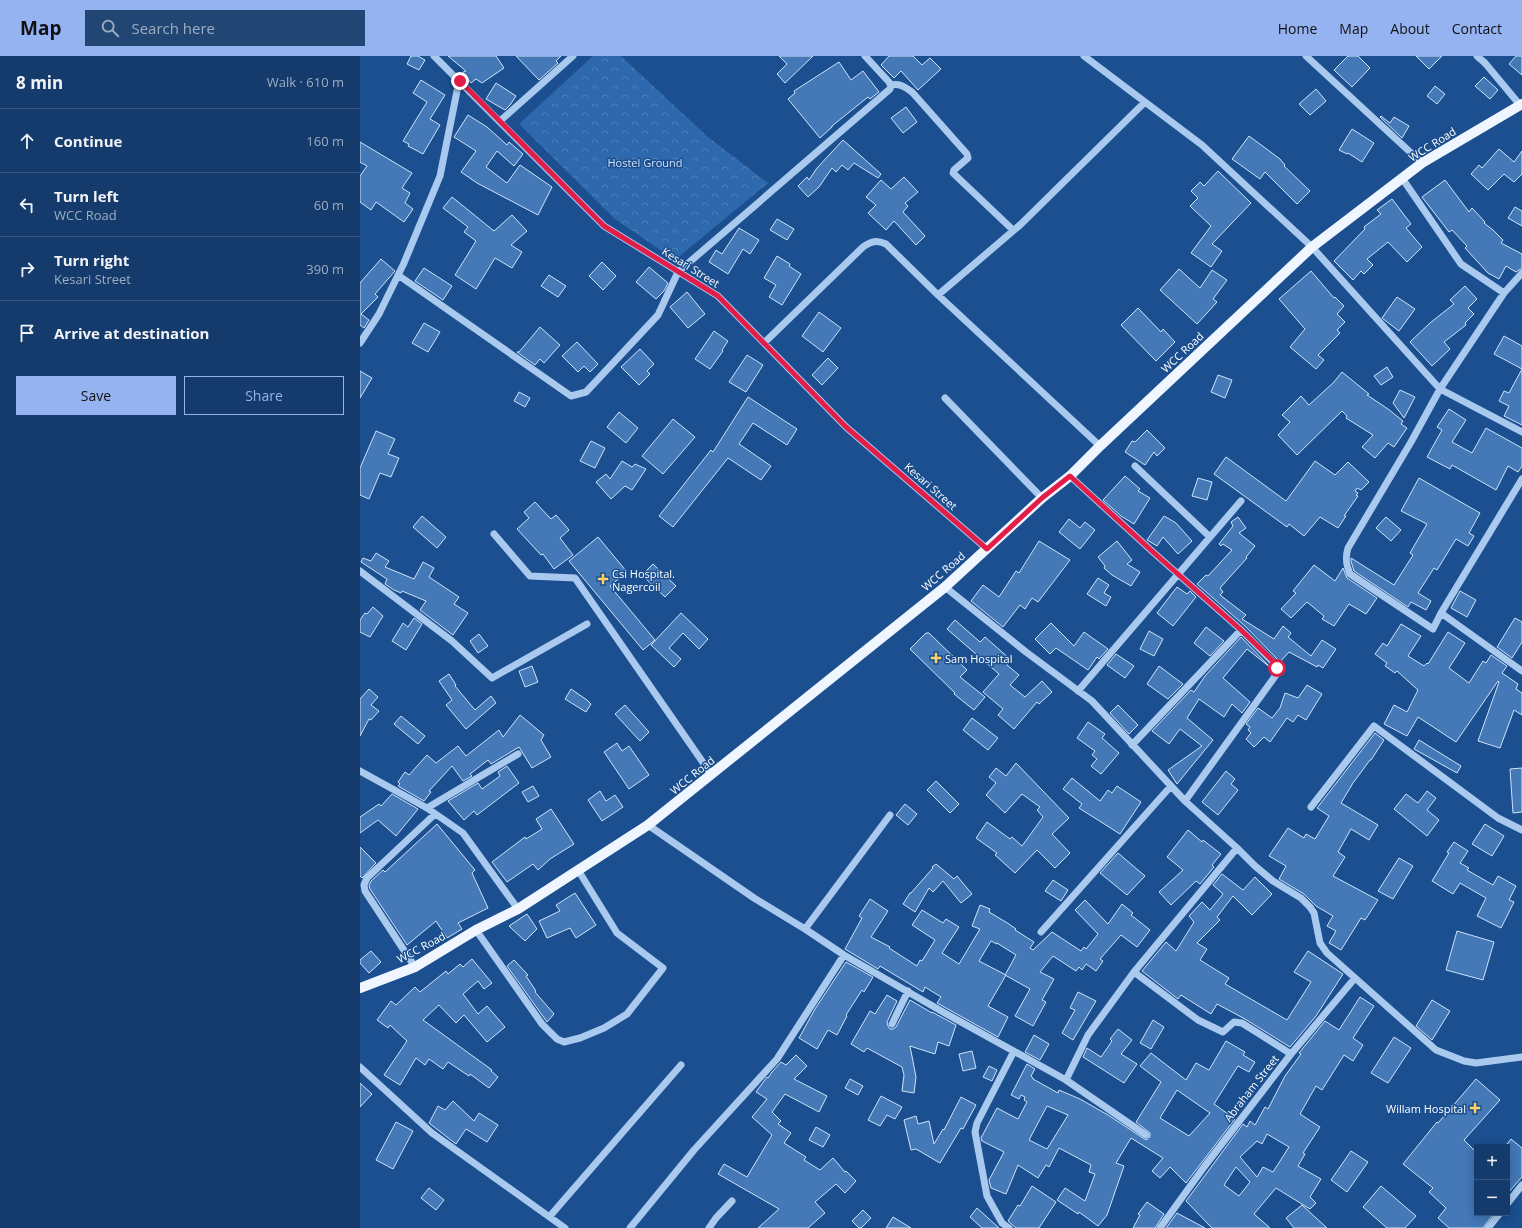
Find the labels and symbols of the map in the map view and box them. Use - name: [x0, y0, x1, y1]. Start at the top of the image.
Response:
- route end: [451, 72, 469, 90]
- street label: WCC Road: [1405, 124, 1459, 164]
- park label: Hostel Ground: [607, 155, 683, 170]
- street label: Kesari Street: [659, 243, 723, 291]
- street label: WCC Road: [1157, 328, 1207, 376]
- street label: Kesari Street: [902, 459, 961, 513]
- street label: WCC Road: [918, 548, 968, 594]
- place label: Csi Hospital. Nagercoil: [612, 566, 675, 594]
- marker: Csi Hospital. Nagercoil: [597, 573, 609, 585]
- place label: Sam Hospital: [945, 651, 1012, 666]
- marker: Sam Hospital: [930, 652, 942, 664]
- route start: [1268, 659, 1286, 677]
- street label: WCC Road: [667, 752, 717, 798]
- street label: WCC Road: [394, 928, 448, 966]
- street label: Abraham Street: [1220, 1051, 1282, 1125]
- place label: Willam Hospital: [1386, 1101, 1466, 1116]
- marker: Willam Hospital: [1469, 1102, 1481, 1114]

